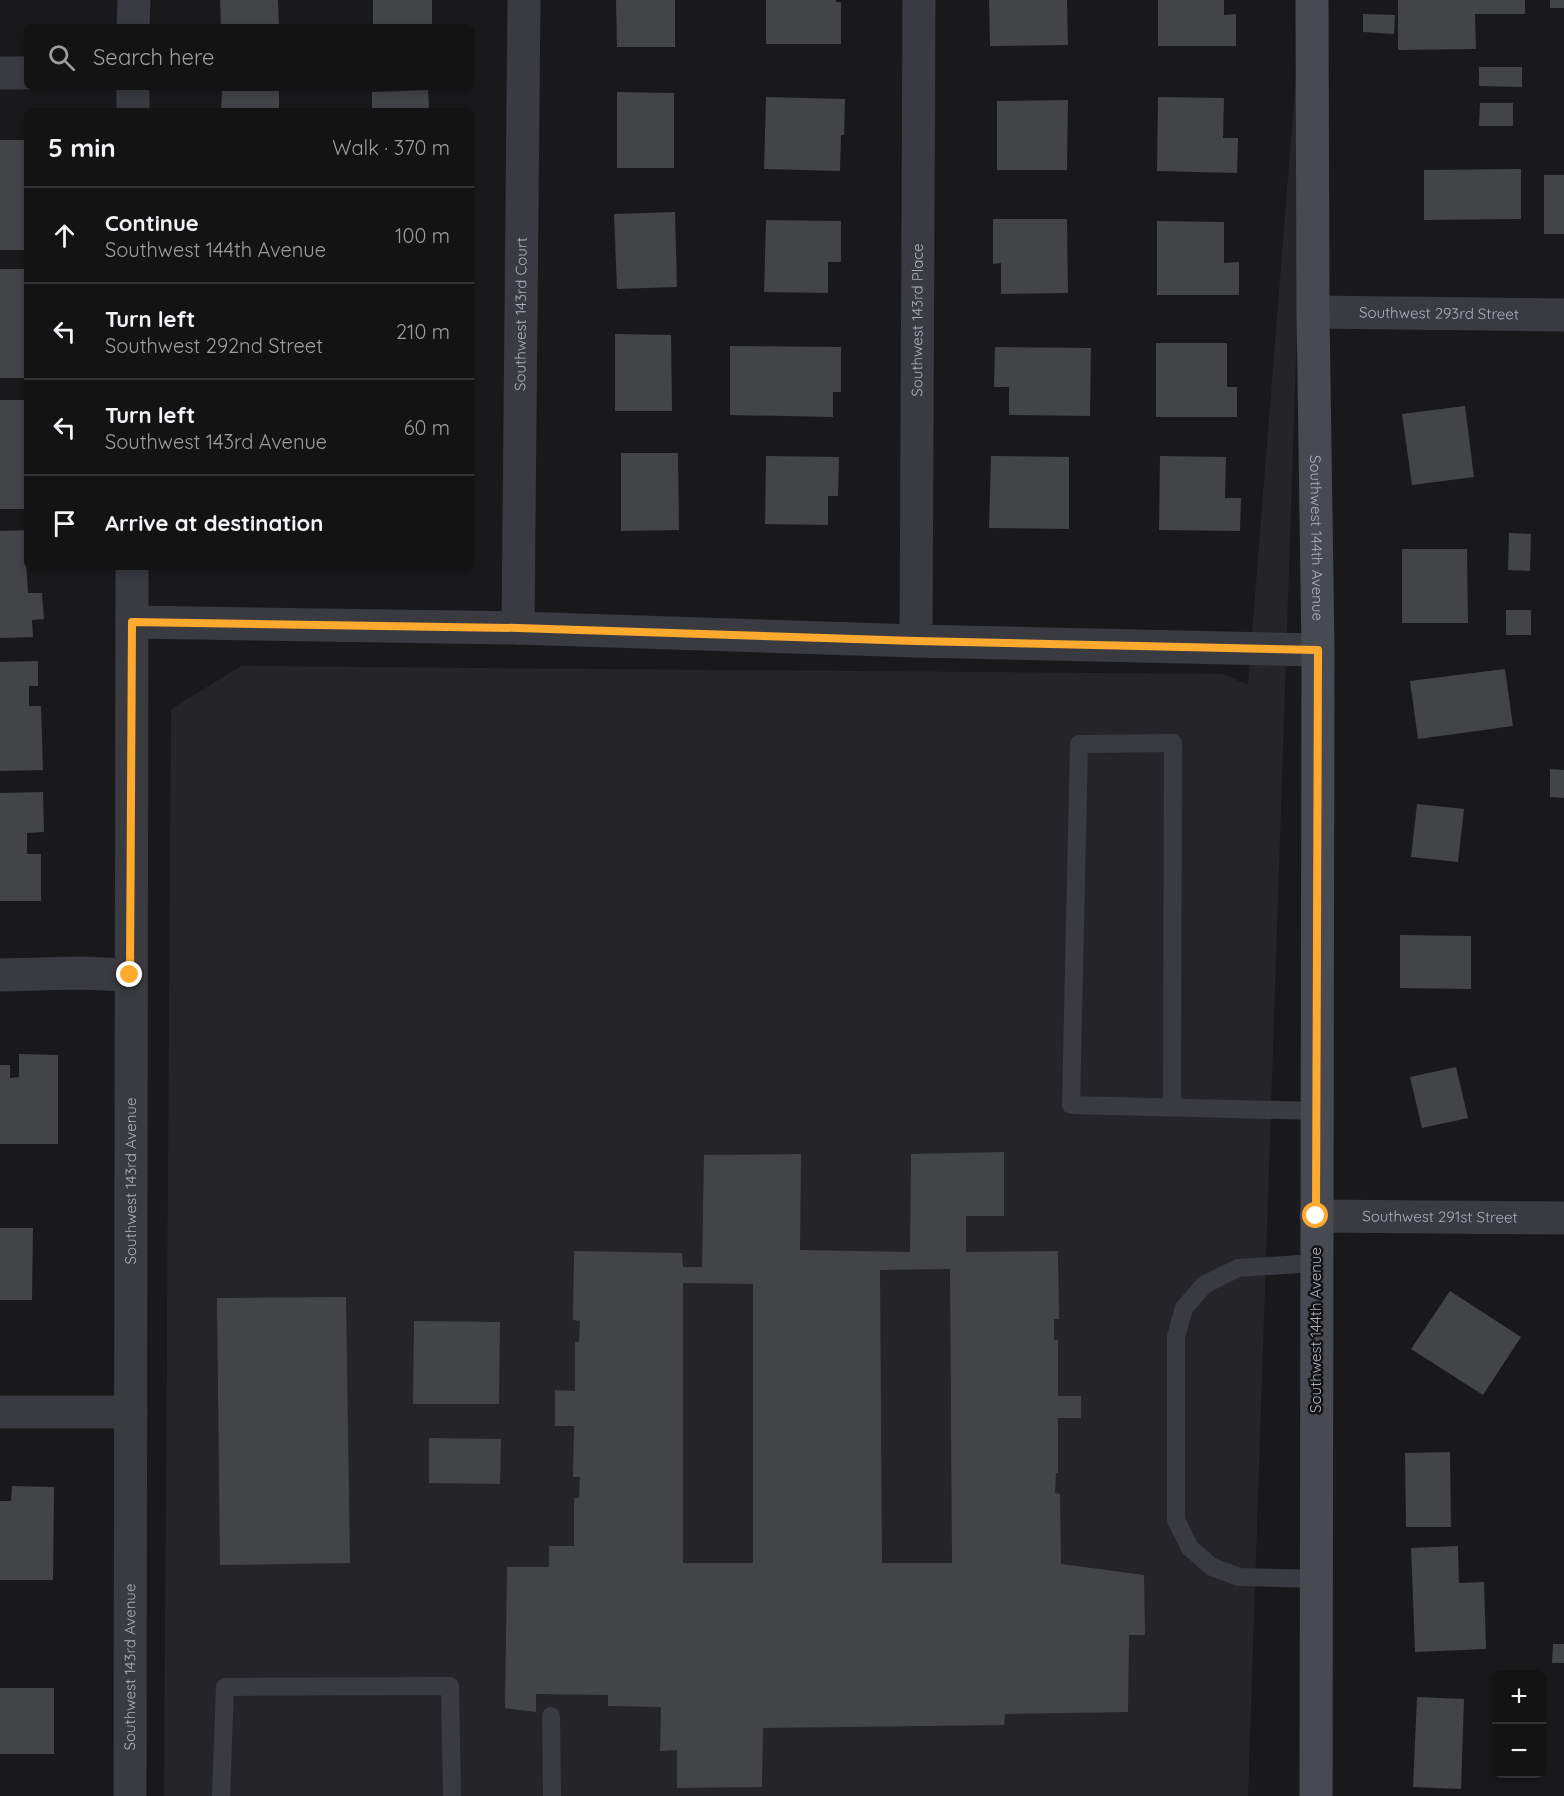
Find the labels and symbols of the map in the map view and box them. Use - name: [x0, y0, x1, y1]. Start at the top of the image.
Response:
- street label: Southwest 143rd Court: [510, 237, 531, 391]
- street label: Southwest 143rd Place: [907, 243, 927, 397]
- street label: Southwest 293rd Street: [1359, 303, 1519, 323]
- street label: Southwest 144th Avenue: [1306, 455, 1328, 621]
- route end: [116, 961, 142, 987]
- street label: Southwest 143rd Avenue: [121, 1098, 140, 1264]
- route start: [1302, 1202, 1328, 1228]
- street label: Southwest 291st Street: [1362, 1206, 1518, 1227]
- street label: Southwest 144th Avenue: [1306, 1247, 1325, 1413]
- street label: Southwest 143rd Avenue: [120, 1584, 139, 1750]

